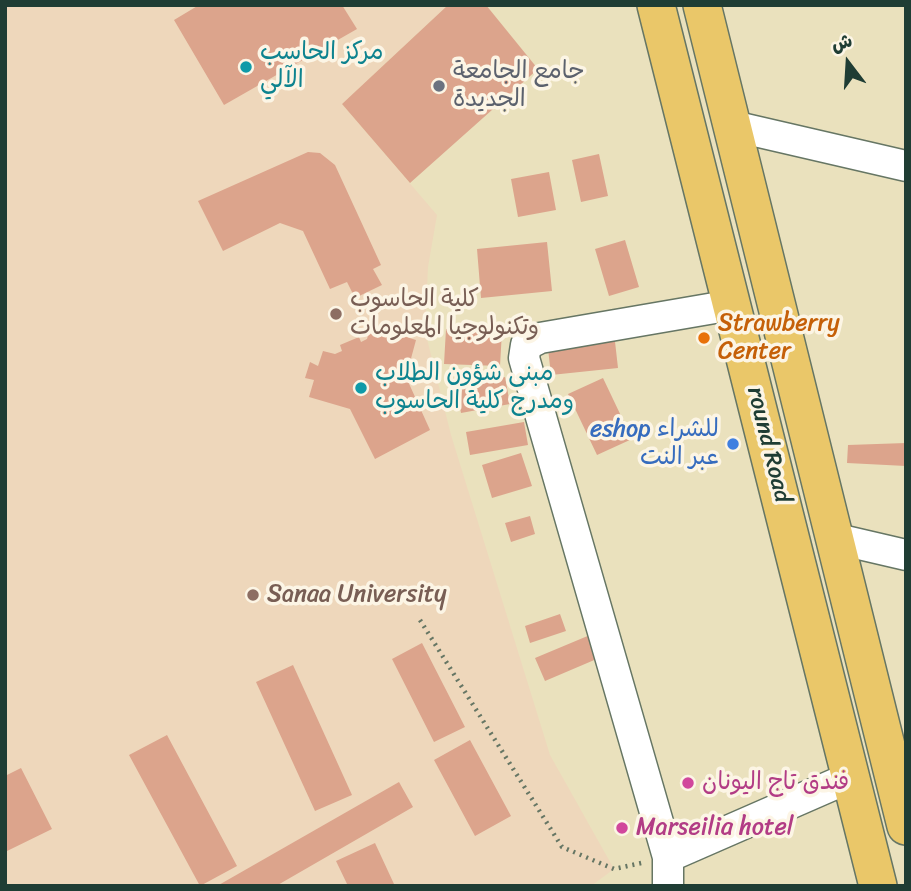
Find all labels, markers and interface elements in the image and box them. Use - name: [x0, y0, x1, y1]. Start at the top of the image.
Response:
- text: ش: [827, 24, 857, 61]
- north arrow: [813, 28, 883, 98]
- place label: مركز الحاسب الآلي: [260, 39, 383, 95]
- place label: جامع الجامعة الجديدة: [453, 58, 585, 114]
- marker: مركز الحاسب الآلي: [238, 59, 254, 75]
- marker: جامع الجامعة الجديدة: [431, 78, 447, 94]
- place label: كلية الحاسوب وتكنولوجيا المعلومات: [350, 286, 539, 342]
- marker: كلية الحاسوب وتكنولوجيا المعلومات: [328, 306, 344, 322]
- place label: Strawberry Center: [718, 310, 840, 366]
- marker: Strawberry Center: [696, 330, 712, 346]
- place label: مبنى شؤون الطلاب ومدرج كلية الحاسوب: [375, 360, 574, 416]
- marker: مبنى شؤون الطلاب ومدرج كلية الحاسوب: [353, 380, 369, 396]
- street label: round Road: [740, 384, 796, 506]
- place label: eshop للشراء عبر النت: [590, 416, 719, 472]
- marker: eshop للشراء عبر النت: [725, 436, 741, 452]
- place label: Sanaa University: [267, 581, 447, 609]
- marker: Sanaa University: [245, 587, 261, 603]
- place label: فندق تاج اليونان: [702, 769, 849, 797]
- marker: فندق تاج اليونان: [680, 775, 696, 791]
- place label: Marseilia hotel: [636, 814, 794, 842]
- marker: Marseilia hotel: [614, 820, 630, 836]

